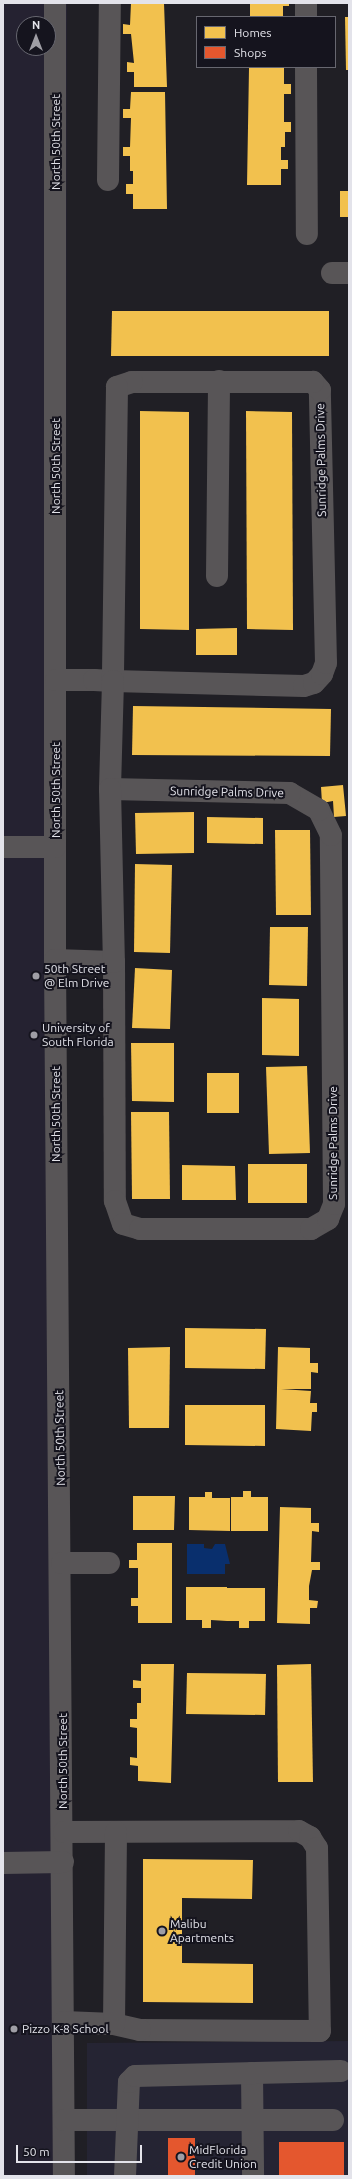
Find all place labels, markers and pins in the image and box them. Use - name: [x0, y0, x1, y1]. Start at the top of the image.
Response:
- place label: 50th Street @ Elm Drive: [44, 962, 109, 990]
- marker: 50th Street @ Elm Drive: [31, 971, 41, 981]
- place label: University of South Florida: [42, 1021, 114, 1049]
- marker: University of South Florida: [29, 1030, 39, 1040]
- place label: Malibu Apartments: [170, 1917, 234, 1945]
- marker: Malibu Apartments: [157, 1926, 167, 1936]
- place label: Pizzo K-8 School: [22, 2022, 109, 2036]
- marker: Pizzo K-8 School: [9, 2024, 19, 2034]
- place label: MidFlorida Credit Union: [189, 2143, 257, 2171]
- marker: MidFlorida Credit Union: [176, 2152, 186, 2162]

